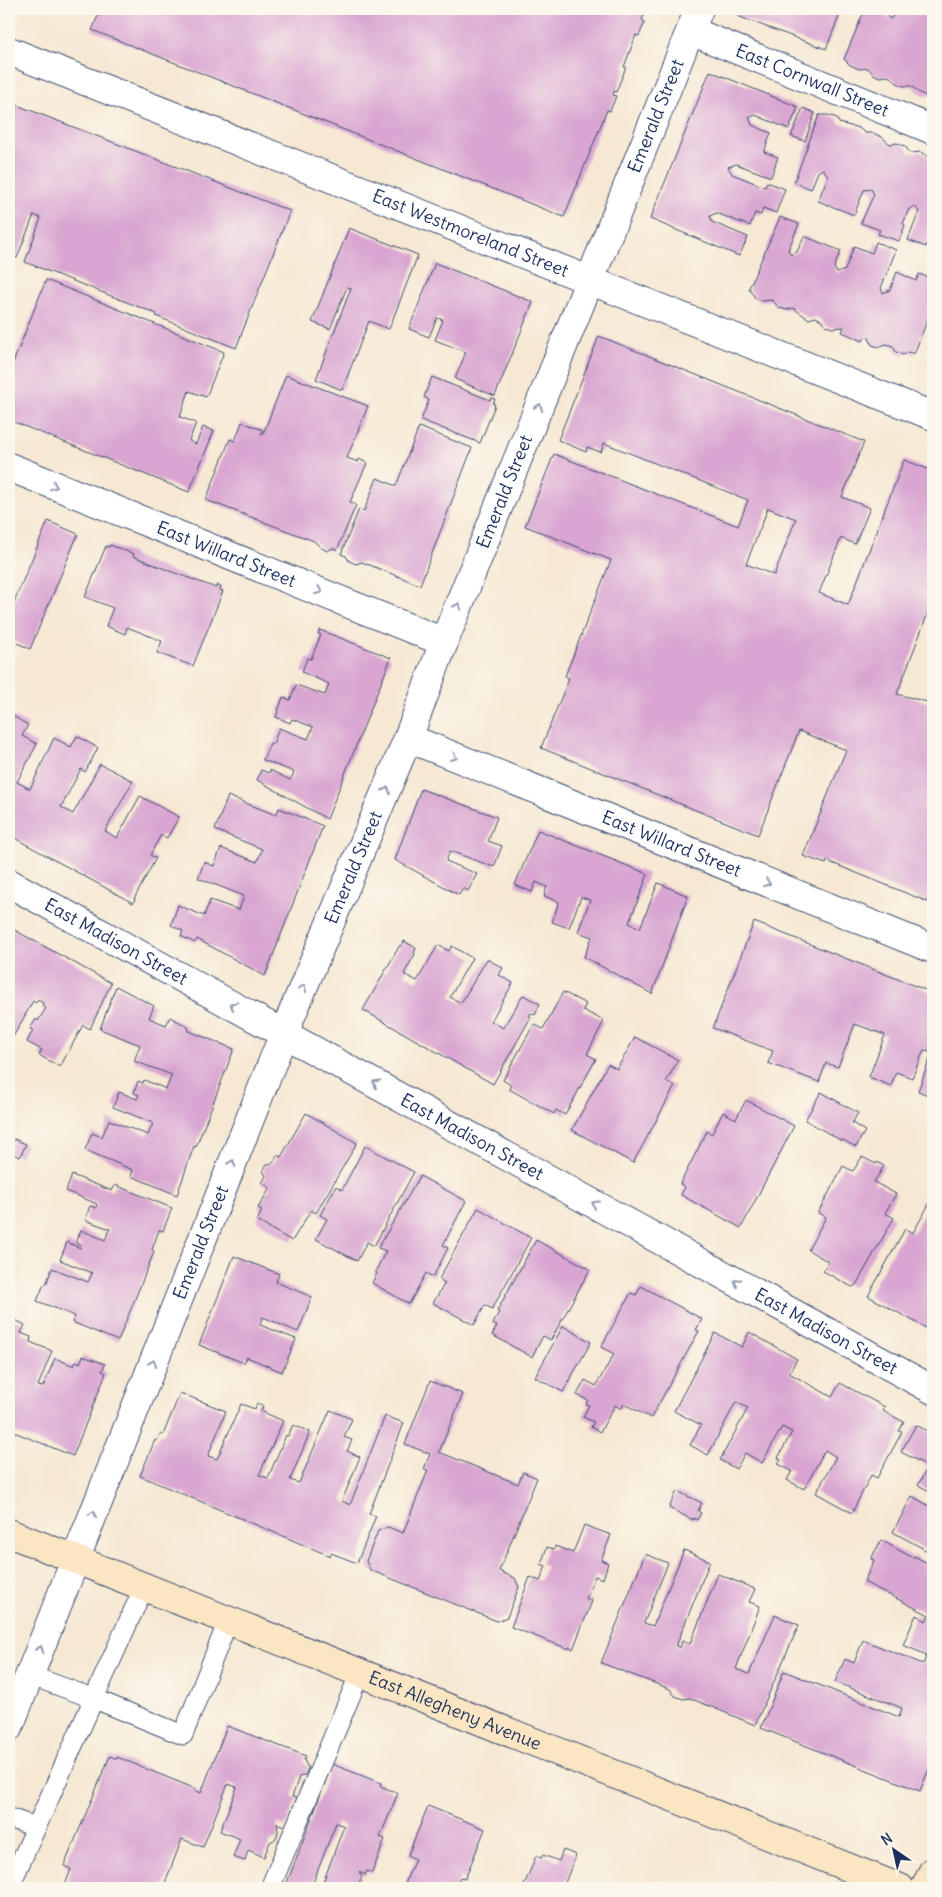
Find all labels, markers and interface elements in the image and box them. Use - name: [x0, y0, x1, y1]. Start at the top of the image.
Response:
- street label: East Cornwall Street: [732, 39, 892, 122]
- street label: Emerald Street: [622, 56, 689, 176]
- street label: East Westmoreland Street: [369, 184, 572, 282]
- one-way arrow: [533, 403, 544, 412]
- street label: Emerald Street: [471, 431, 537, 552]
- one-way arrow: [49, 479, 58, 490]
- street label: East Willard Street: [153, 516, 299, 592]
- one-way arrow: [314, 586, 322, 596]
- one-way arrow: [452, 602, 463, 611]
- one-way arrow: [449, 751, 457, 761]
- one-way arrow: [380, 786, 391, 795]
- street label: East Willard Street: [599, 805, 745, 882]
- street label: Emerald Street: [319, 807, 387, 927]
- one-way arrow: [762, 876, 771, 887]
- street label: East Madison Street: [41, 893, 192, 990]
- one-way arrow: [296, 984, 307, 993]
- one-way arrow: [229, 1001, 238, 1011]
- one-way arrow: [372, 1080, 381, 1090]
- street label: East Madison Street: [397, 1088, 548, 1185]
- one-way arrow: [226, 1160, 236, 1168]
- street label: Emerald Street: [168, 1182, 233, 1303]
- one-way arrow: [591, 1200, 600, 1210]
- one-way arrow: [733, 1278, 742, 1288]
- street label: East Madison Street: [751, 1282, 902, 1379]
- one-way arrow: [147, 1359, 157, 1368]
- one-way arrow: [87, 1510, 97, 1519]
- one-way arrow: [33, 1645, 44, 1654]
- street label: East Allegheny Avenue: [365, 1665, 545, 1755]
- north arrow: [870, 1824, 920, 1874]
- text: N: [878, 1829, 896, 1849]

